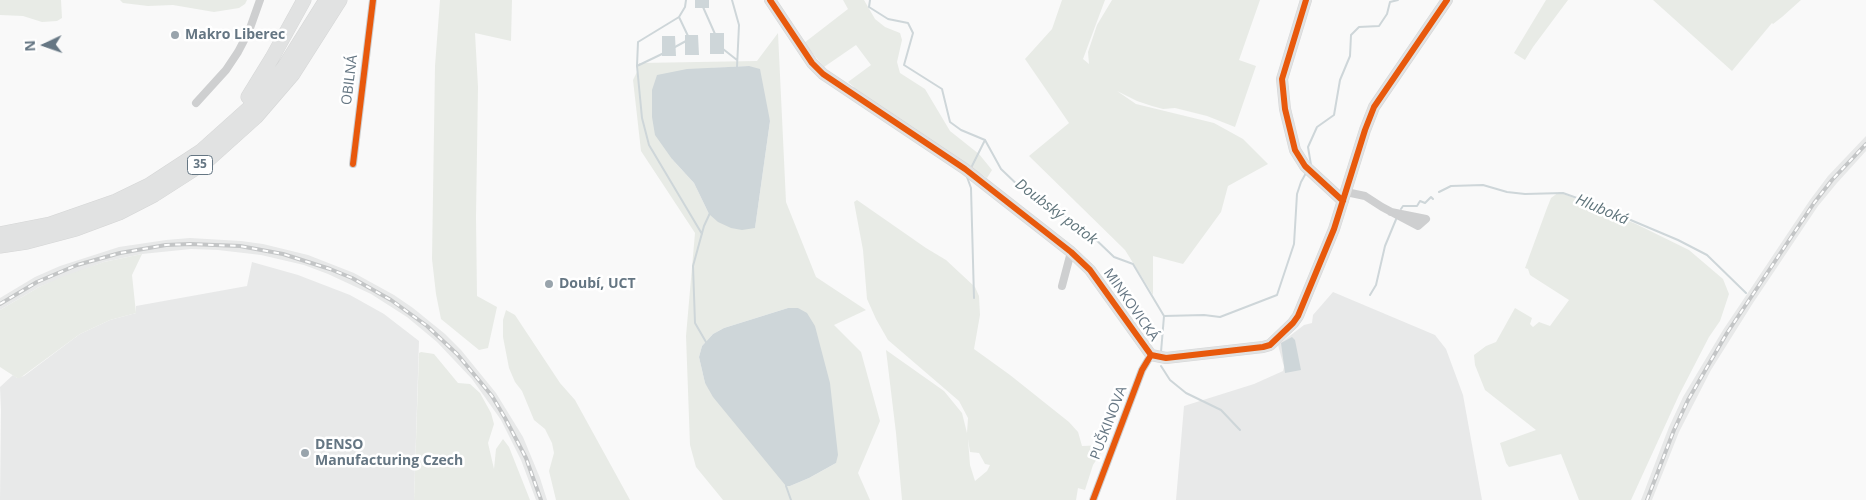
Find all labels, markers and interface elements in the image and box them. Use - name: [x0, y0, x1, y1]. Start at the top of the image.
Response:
- north arrow: [20, 20, 70, 70]
- place label: Makro Liberec: [185, 27, 285, 43]
- marker: Makro Liberec: [169, 29, 181, 41]
- text: N: [20, 40, 39, 52]
- street label: OBILNÁ: [339, 54, 361, 106]
- road number: 35: [188, 156, 212, 174]
- water label: Doubský potok: [1011, 175, 1101, 249]
- water label: Hluboká: [1573, 191, 1631, 229]
- street label: MINKOVICKÁ: [1100, 265, 1162, 345]
- place label: Doubí, UCT: [559, 276, 636, 292]
- marker: Doubí, UCT: [543, 278, 555, 290]
- street label: PUŠKINOVA: [1087, 384, 1131, 462]
- place label: DENSO Manufacturing Czech: [315, 437, 463, 470]
- marker: DENSO Manufacturing Czech: [299, 447, 311, 459]

